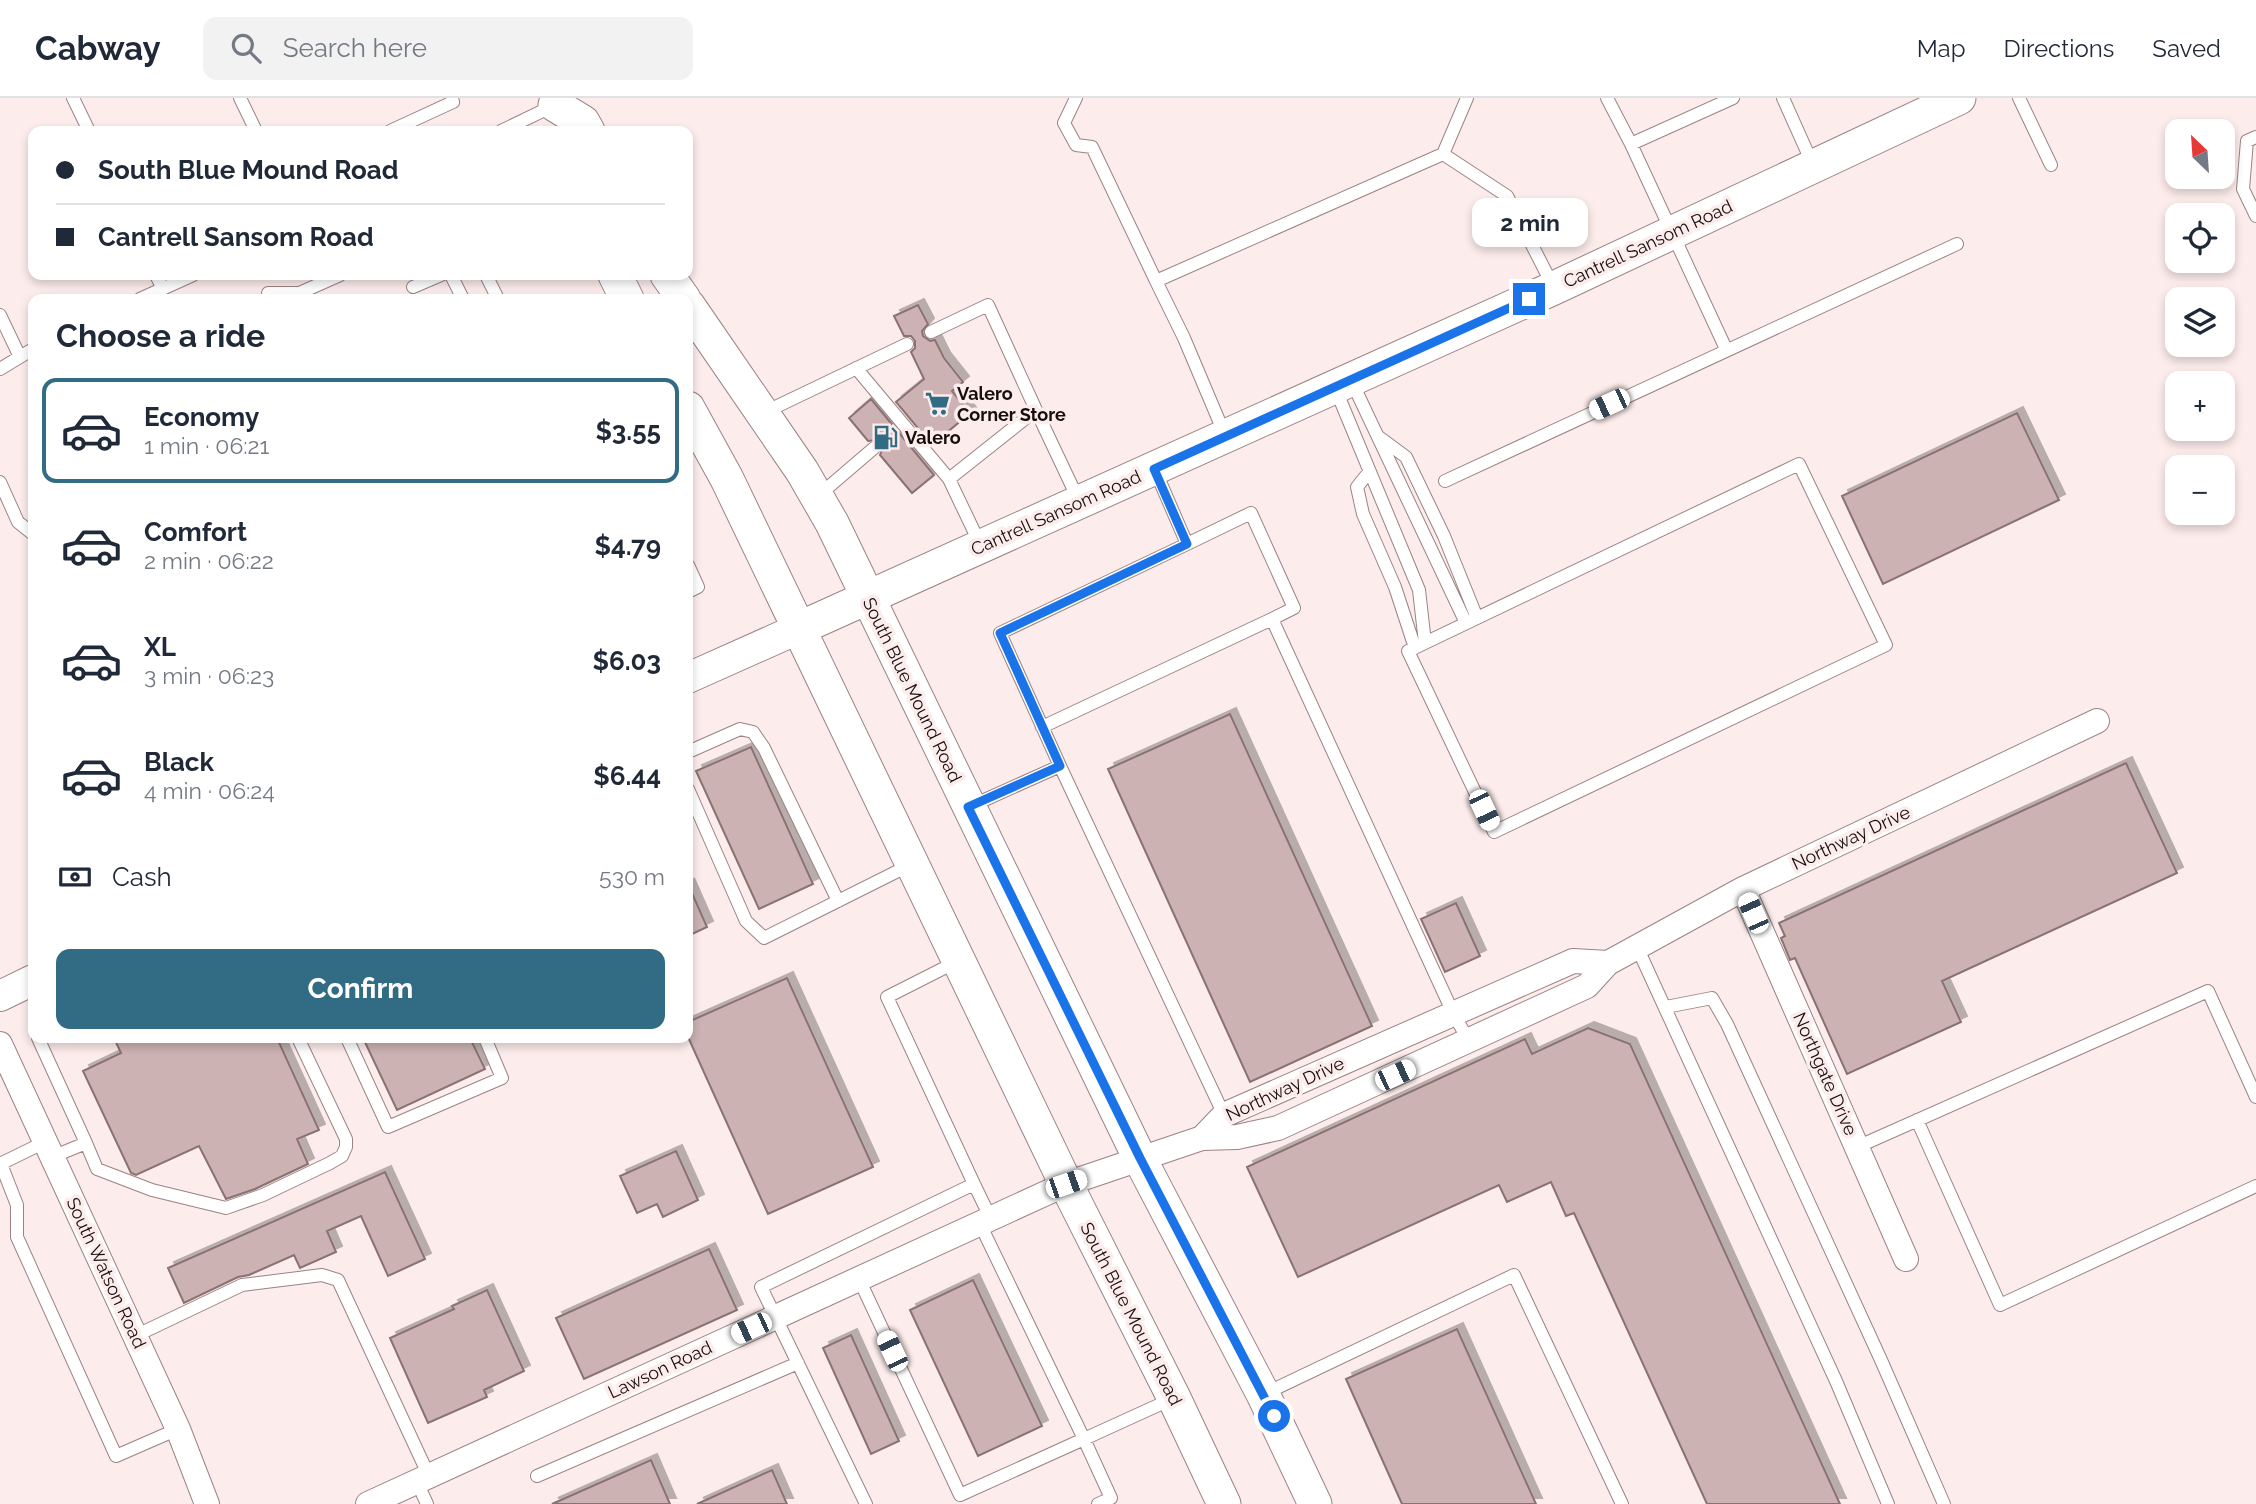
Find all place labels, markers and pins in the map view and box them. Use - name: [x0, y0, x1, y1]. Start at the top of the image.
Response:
- place label: Valero Corner Store: [957, 383, 1066, 425]
- supermarket icon: Valero Corner Store: [923, 390, 951, 418]
- fuel station icon: Valero: [871, 424, 899, 452]
- place label: Valero: [905, 427, 961, 448]

